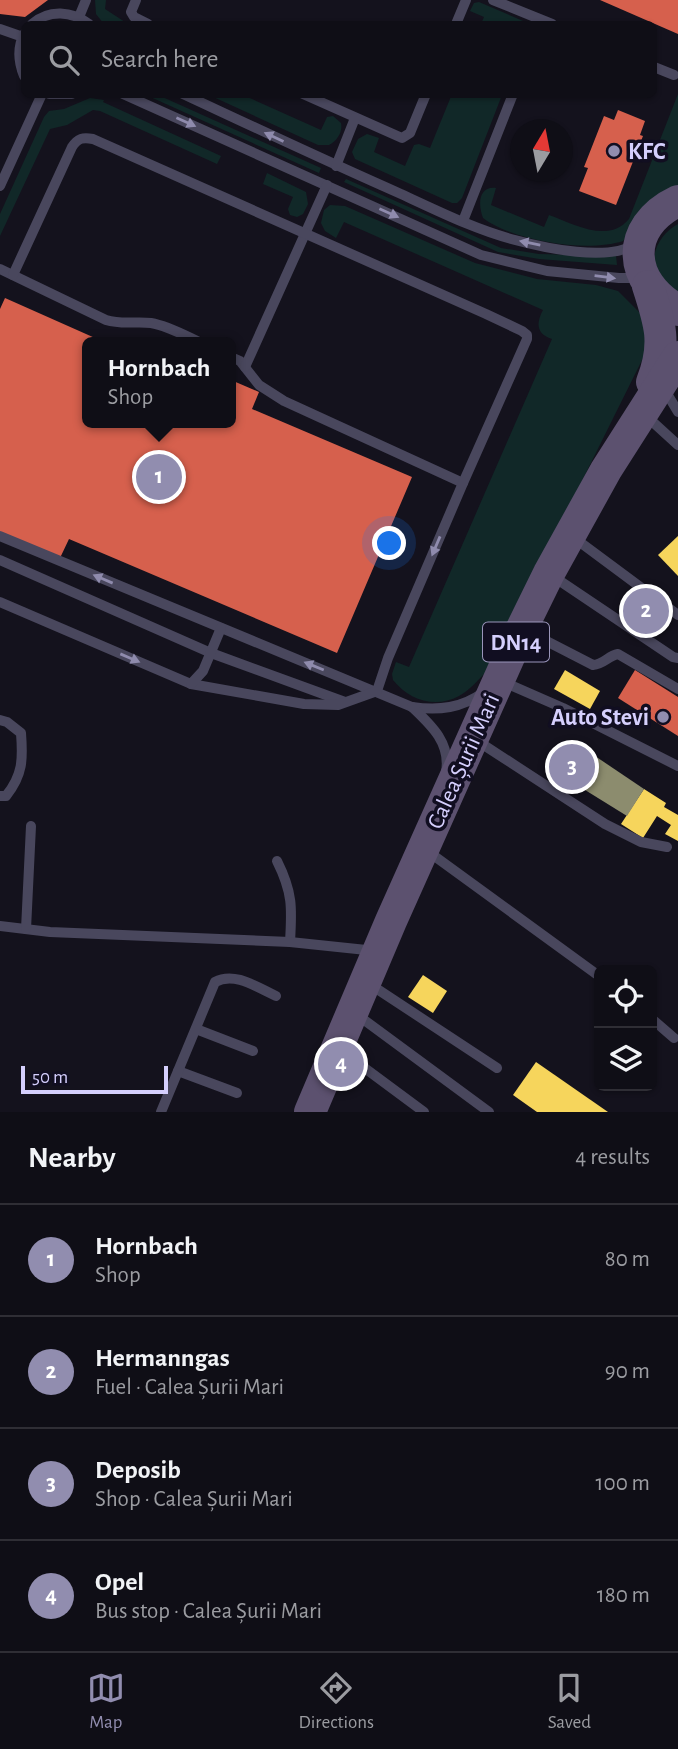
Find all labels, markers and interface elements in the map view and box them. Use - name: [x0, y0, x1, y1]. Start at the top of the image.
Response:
- search box: [21, 21, 657, 98]
- icon: search: [45, 41, 83, 79]
- text: Search here: [101, 46, 219, 72]
- one-way arrow: [175, 117, 196, 128]
- north arrow: [510, 119, 573, 182]
- one-way arrow: [264, 131, 284, 143]
- place label: KFC: [628, 140, 666, 164]
- marker: KFC: [606, 143, 622, 159]
- one-way arrow: [379, 208, 399, 219]
- one-way arrow: [519, 237, 541, 248]
- one-way arrow: [594, 271, 616, 282]
- popup: [82, 337, 236, 428]
- text: Hornbach: [108, 355, 210, 381]
- text: Shop: [108, 386, 153, 409]
- pin: 1: [136, 451, 182, 503]
- your location: [372, 526, 406, 560]
- one-way arrow: [430, 536, 441, 557]
- one-way arrow: [93, 574, 114, 585]
- pin: 2: [623, 585, 669, 637]
- road number: DN14: [483, 622, 549, 662]
- one-way arrow: [120, 652, 140, 664]
- one-way arrow: [303, 660, 324, 671]
- street label: Calea Șurii Mari: [423, 690, 505, 833]
- place label: Auto Stevi: [551, 706, 649, 730]
- marker: Auto Stevi: [655, 709, 671, 725]
- pin: 3: [549, 741, 595, 793]
- map controls: [594, 965, 657, 1091]
- button: locate: [594, 965, 657, 1028]
- button: layers: [594, 1028, 657, 1091]
- pin: 4: [318, 1038, 364, 1090]
- scale bar: [21, 1063, 168, 1095]
- text: 50 m: [32, 1068, 68, 1087]
- text: Nearby: [28, 1143, 116, 1173]
- text: 4 results: [575, 1146, 650, 1169]
- text: Hornbach: [95, 1233, 198, 1259]
- text: 1: [47, 1248, 55, 1271]
- text: 80 m: [605, 1248, 650, 1271]
- text: Shop: [95, 1264, 141, 1287]
- text: Hermanngas: [95, 1345, 230, 1371]
- text: 2: [46, 1360, 56, 1383]
- text: 90 m: [605, 1360, 650, 1383]
- text: Fuel · Calea Șurii Mari: [95, 1376, 284, 1399]
- text: Deposib: [95, 1457, 181, 1483]
- text: 3: [46, 1472, 56, 1495]
- text: 100 m: [596, 1472, 650, 1495]
- text: Shop · Calea Șurii Mari: [95, 1488, 293, 1511]
- text: Opel: [95, 1569, 144, 1595]
- text: 4: [45, 1584, 57, 1607]
- text: 180 m: [597, 1584, 650, 1607]
- text: Bus stop · Calea Șurii Mari: [95, 1600, 322, 1623]
- tab: Map: [87, 1669, 125, 1734]
- tab: Directions: [298, 1669, 374, 1734]
- tab: Saved: [548, 1669, 591, 1734]

